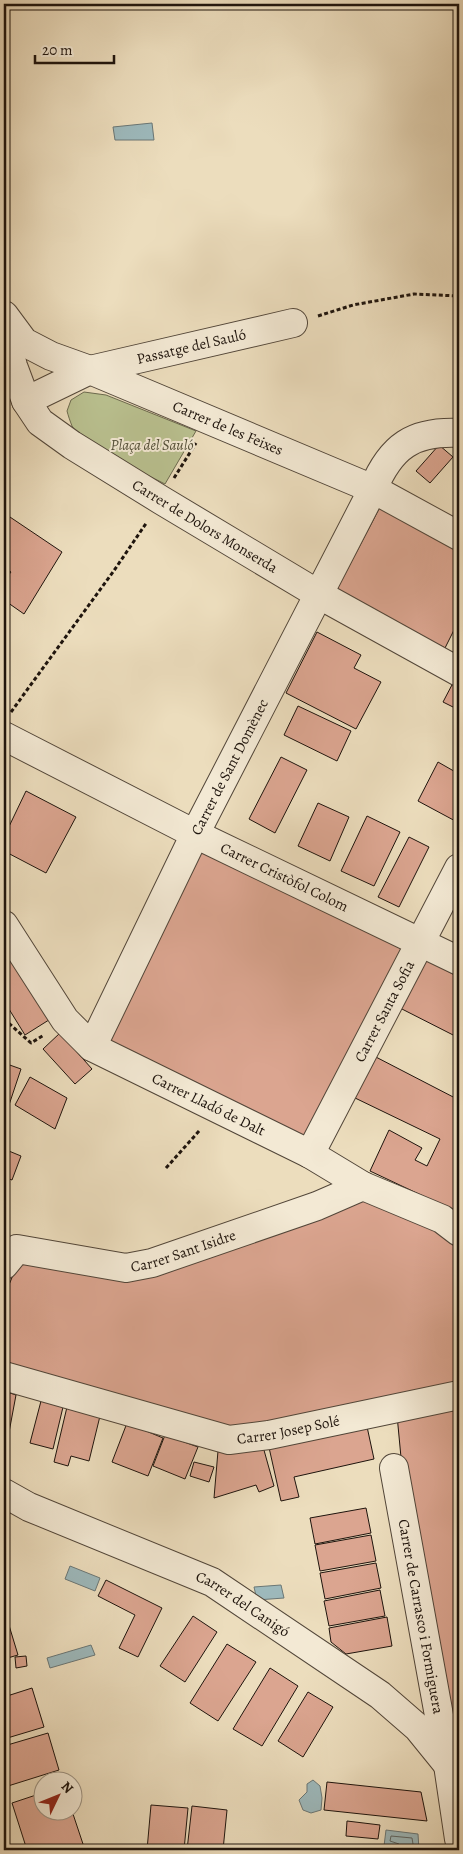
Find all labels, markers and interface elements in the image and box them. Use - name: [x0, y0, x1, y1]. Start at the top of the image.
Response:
- scale bar: [35, 32, 114, 64]
- text: 20 m: [42, 40, 73, 60]
- street label: Passatge del Sauló: [135, 324, 248, 369]
- street label: Carrer de les Feixes: [170, 396, 286, 460]
- park label: Plaça del Sauló: [111, 435, 193, 455]
- street label: Carrer de Dolors Monserda: [128, 475, 281, 578]
- street label: Carrer de Sant Domènec: [186, 696, 273, 838]
- street label: Carrer Cristòfol Colom: [217, 838, 352, 917]
- street label: Carrer Santa Sofia: [350, 957, 419, 1065]
- street label: Carrer Lladó de Dalt: [149, 1068, 269, 1141]
- street label: Carrer Sant Isidre: [129, 1225, 239, 1277]
- street label: Carrer Josep Solé: [236, 1410, 342, 1449]
- street label: Carrer de Carrasco i Formiguera: [394, 1518, 449, 1716]
- street label: Carrer del Canigó: [193, 1566, 294, 1642]
- north arrow: [32, 1772, 82, 1822]
- text: N: [57, 1777, 78, 1798]

